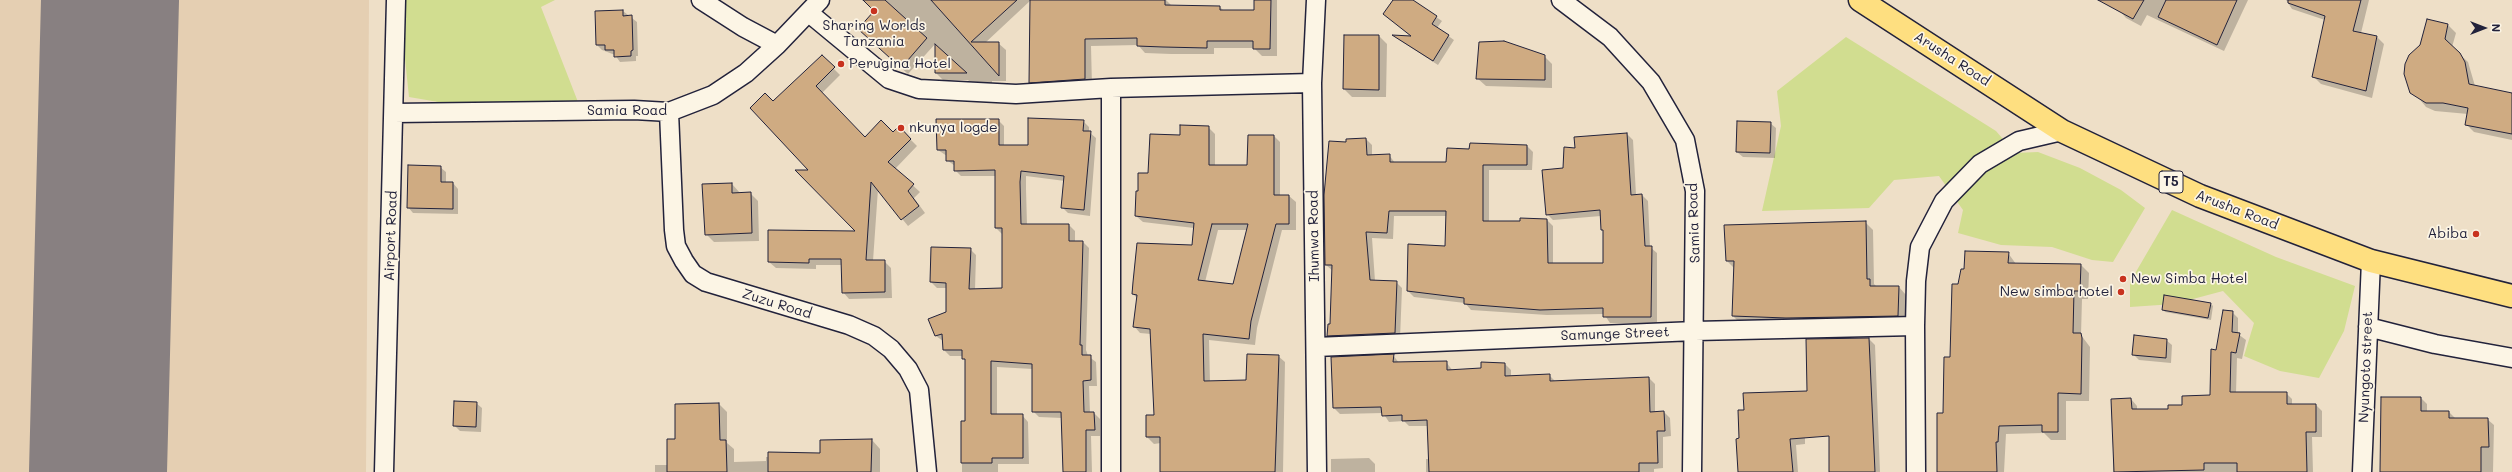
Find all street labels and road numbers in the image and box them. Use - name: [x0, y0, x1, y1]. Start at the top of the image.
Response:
- street label: Arusha Road: [1911, 28, 1993, 90]
- street label: Samia Road: [587, 103, 667, 119]
- road number: T5: [2159, 171, 2183, 193]
- street label: Samia Road: [1684, 183, 1704, 263]
- street label: Arusha Road: [2193, 187, 2281, 233]
- street label: Airport Road: [381, 190, 401, 282]
- street label: Ihumwa Road: [1305, 190, 1323, 282]
- street label: Zuzu Road: [740, 285, 814, 323]
- street label: Nyungoto street: [2356, 311, 2376, 423]
- street label: Samunge Street: [1560, 324, 1670, 344]

